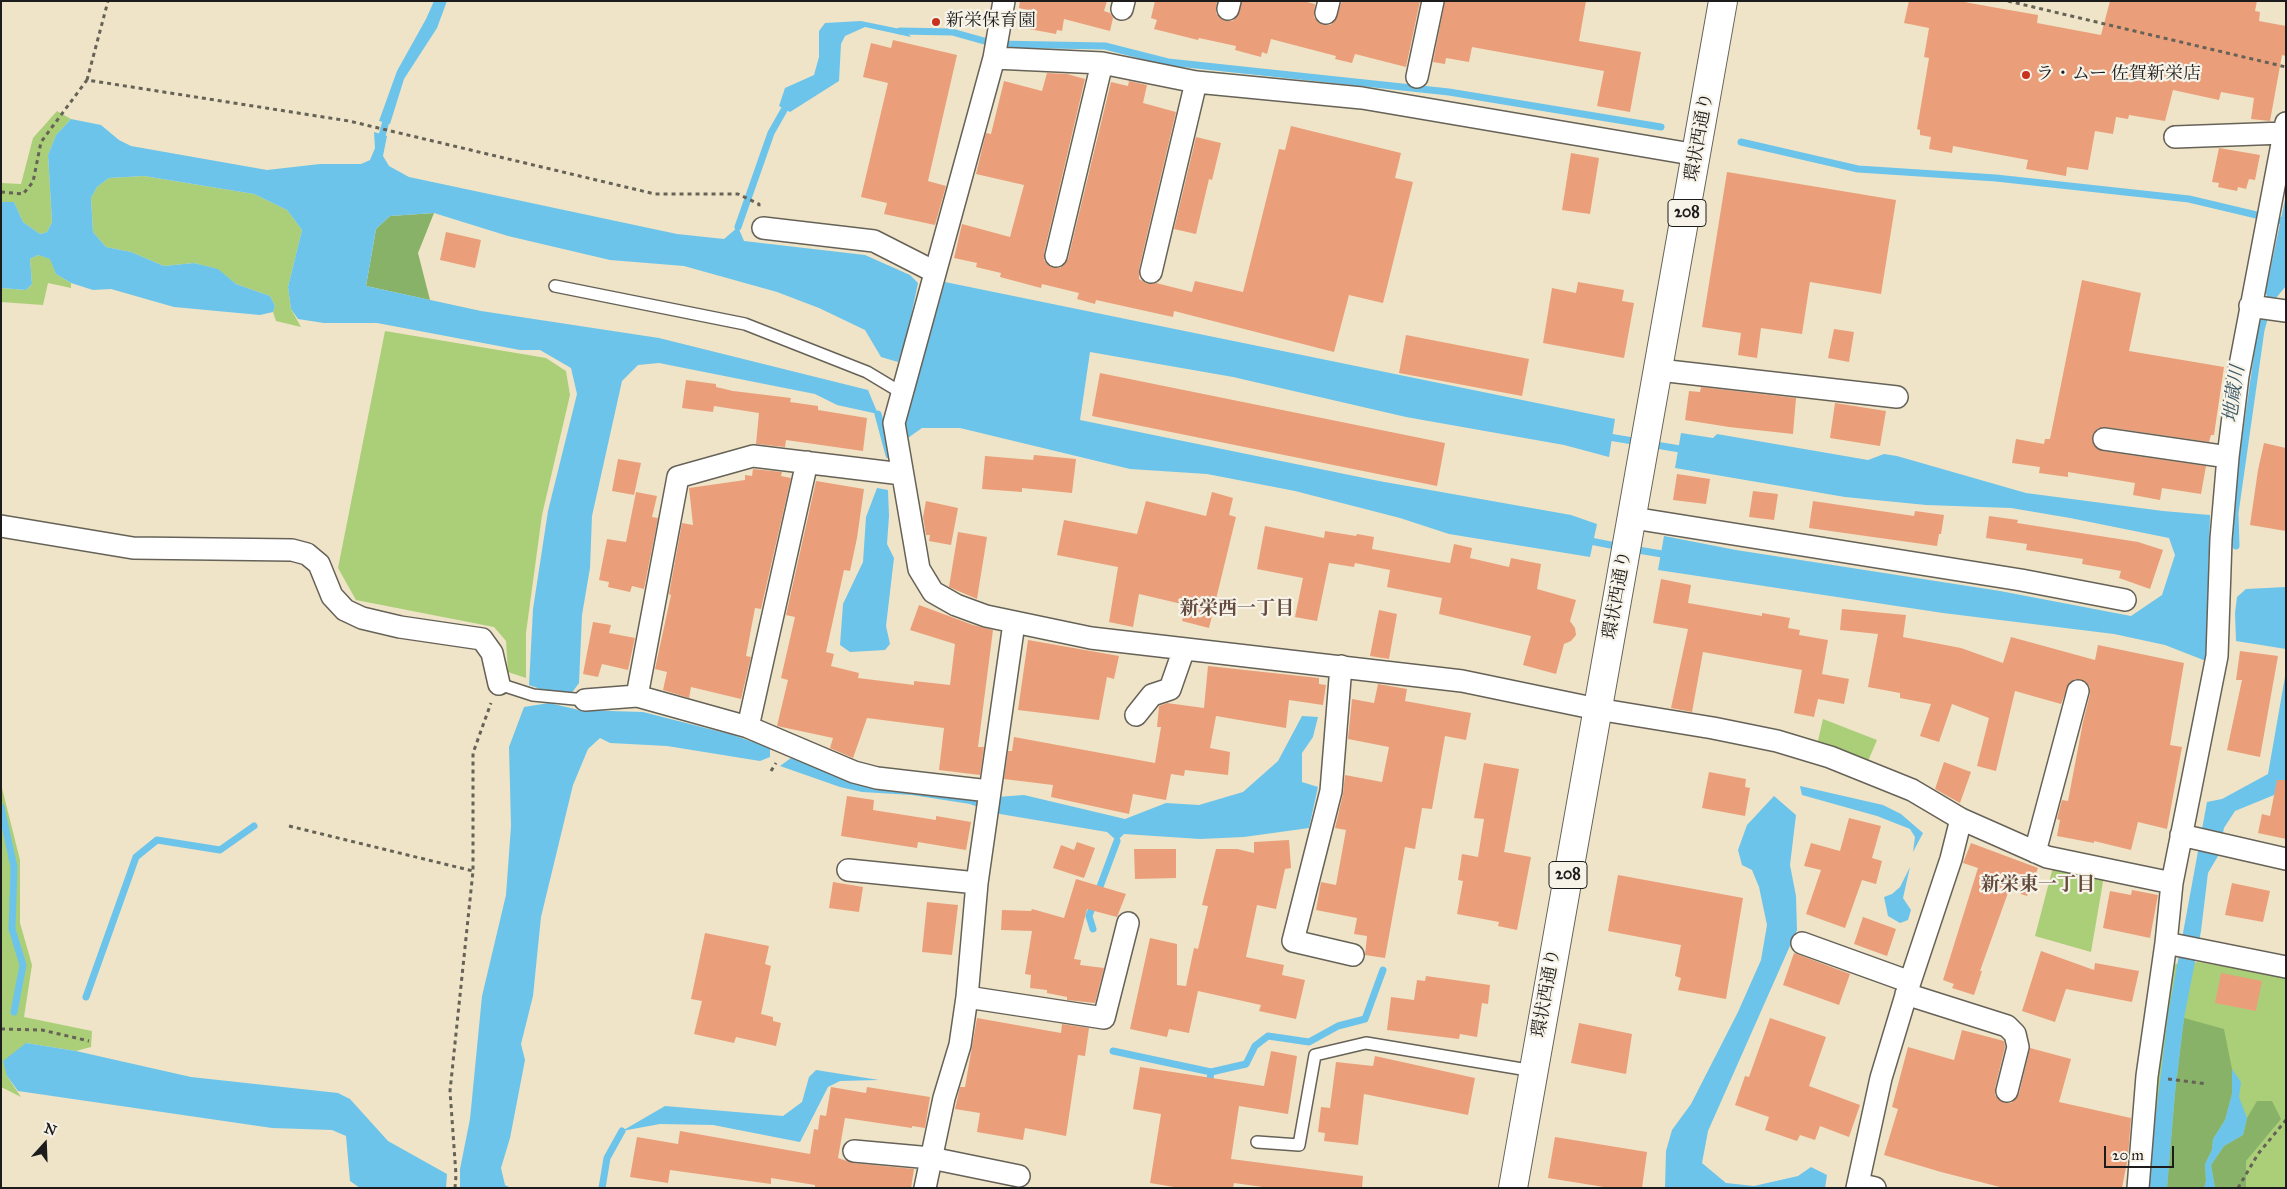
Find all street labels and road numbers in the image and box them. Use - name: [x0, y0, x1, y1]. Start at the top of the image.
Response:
- street label: 環状西通り: [1682, 91, 1718, 183]
- road number: 208: [1668, 200, 1706, 227]
- street label: 環状西通り: [1600, 549, 1636, 641]
- road number: 208: [1549, 862, 1587, 888]
- street label: 環状西通り: [1529, 947, 1565, 1039]

